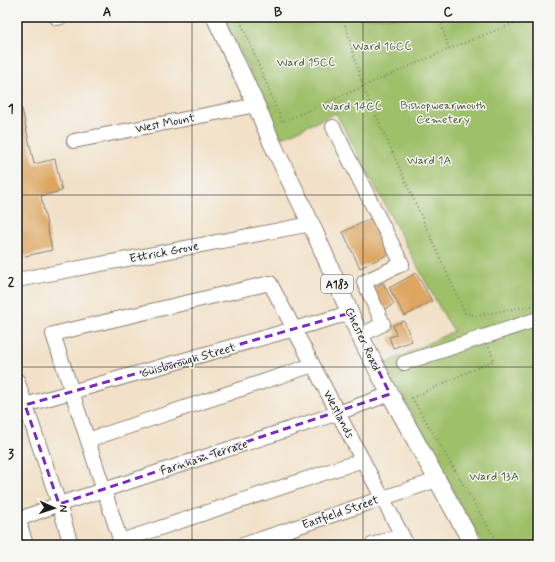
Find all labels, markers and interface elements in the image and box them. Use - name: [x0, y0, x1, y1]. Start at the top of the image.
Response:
- text: A: [103, 4, 111, 21]
- text: B: [274, 4, 283, 21]
- text: C: [443, 4, 453, 21]
- park label: Ward 16CC: [353, 39, 411, 55]
- park label: Ward 15CC: [277, 55, 335, 71]
- park label: Bishopwearmouth Cemetery: [400, 98, 486, 128]
- park label: Ward 14CC: [322, 99, 382, 115]
- text: 1: [8, 101, 14, 118]
- street label: West Mount: [134, 110, 197, 138]
- park label: Ward 1A: [407, 153, 451, 169]
- street label: Ettrick Grove: [128, 238, 200, 268]
- text: 2: [8, 274, 15, 291]
- road number: A183: [321, 275, 353, 293]
- street label: Chester Road: [340, 305, 384, 374]
- street label: Guisborough Street: [139, 340, 238, 382]
- street label: Westlands: [319, 388, 358, 442]
- street label: Farnham Terrace: [159, 436, 250, 480]
- text: 3: [8, 446, 14, 463]
- park label: Ward 13A: [469, 469, 519, 485]
- north arrow: [34, 488, 74, 528]
- street label: Eastfield Street: [300, 492, 381, 534]
- text: N: [56, 504, 70, 512]

